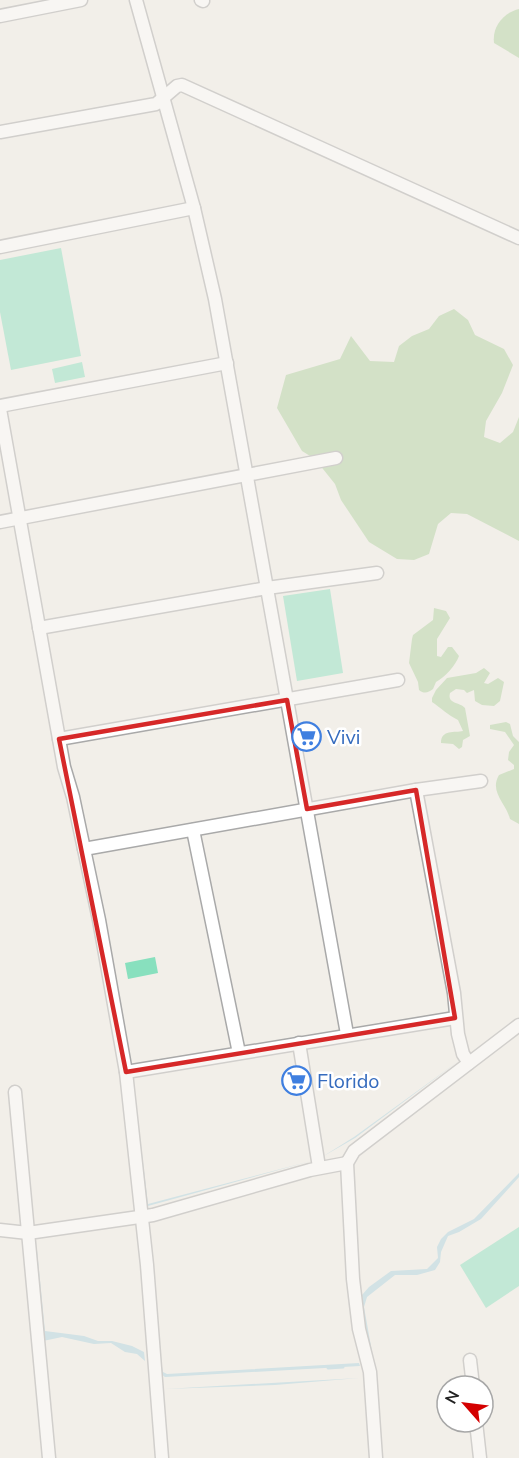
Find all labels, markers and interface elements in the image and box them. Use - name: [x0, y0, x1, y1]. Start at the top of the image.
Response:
- supermarket icon: Vivi: [290, 721, 322, 753]
- place label: Vivi: [326, 724, 360, 751]
- supermarket icon: Florido: [280, 1065, 312, 1097]
- place label: Florido: [317, 1068, 379, 1095]
- north arrow: [435, 1374, 495, 1434]
- text: N: [440, 1387, 465, 1408]

